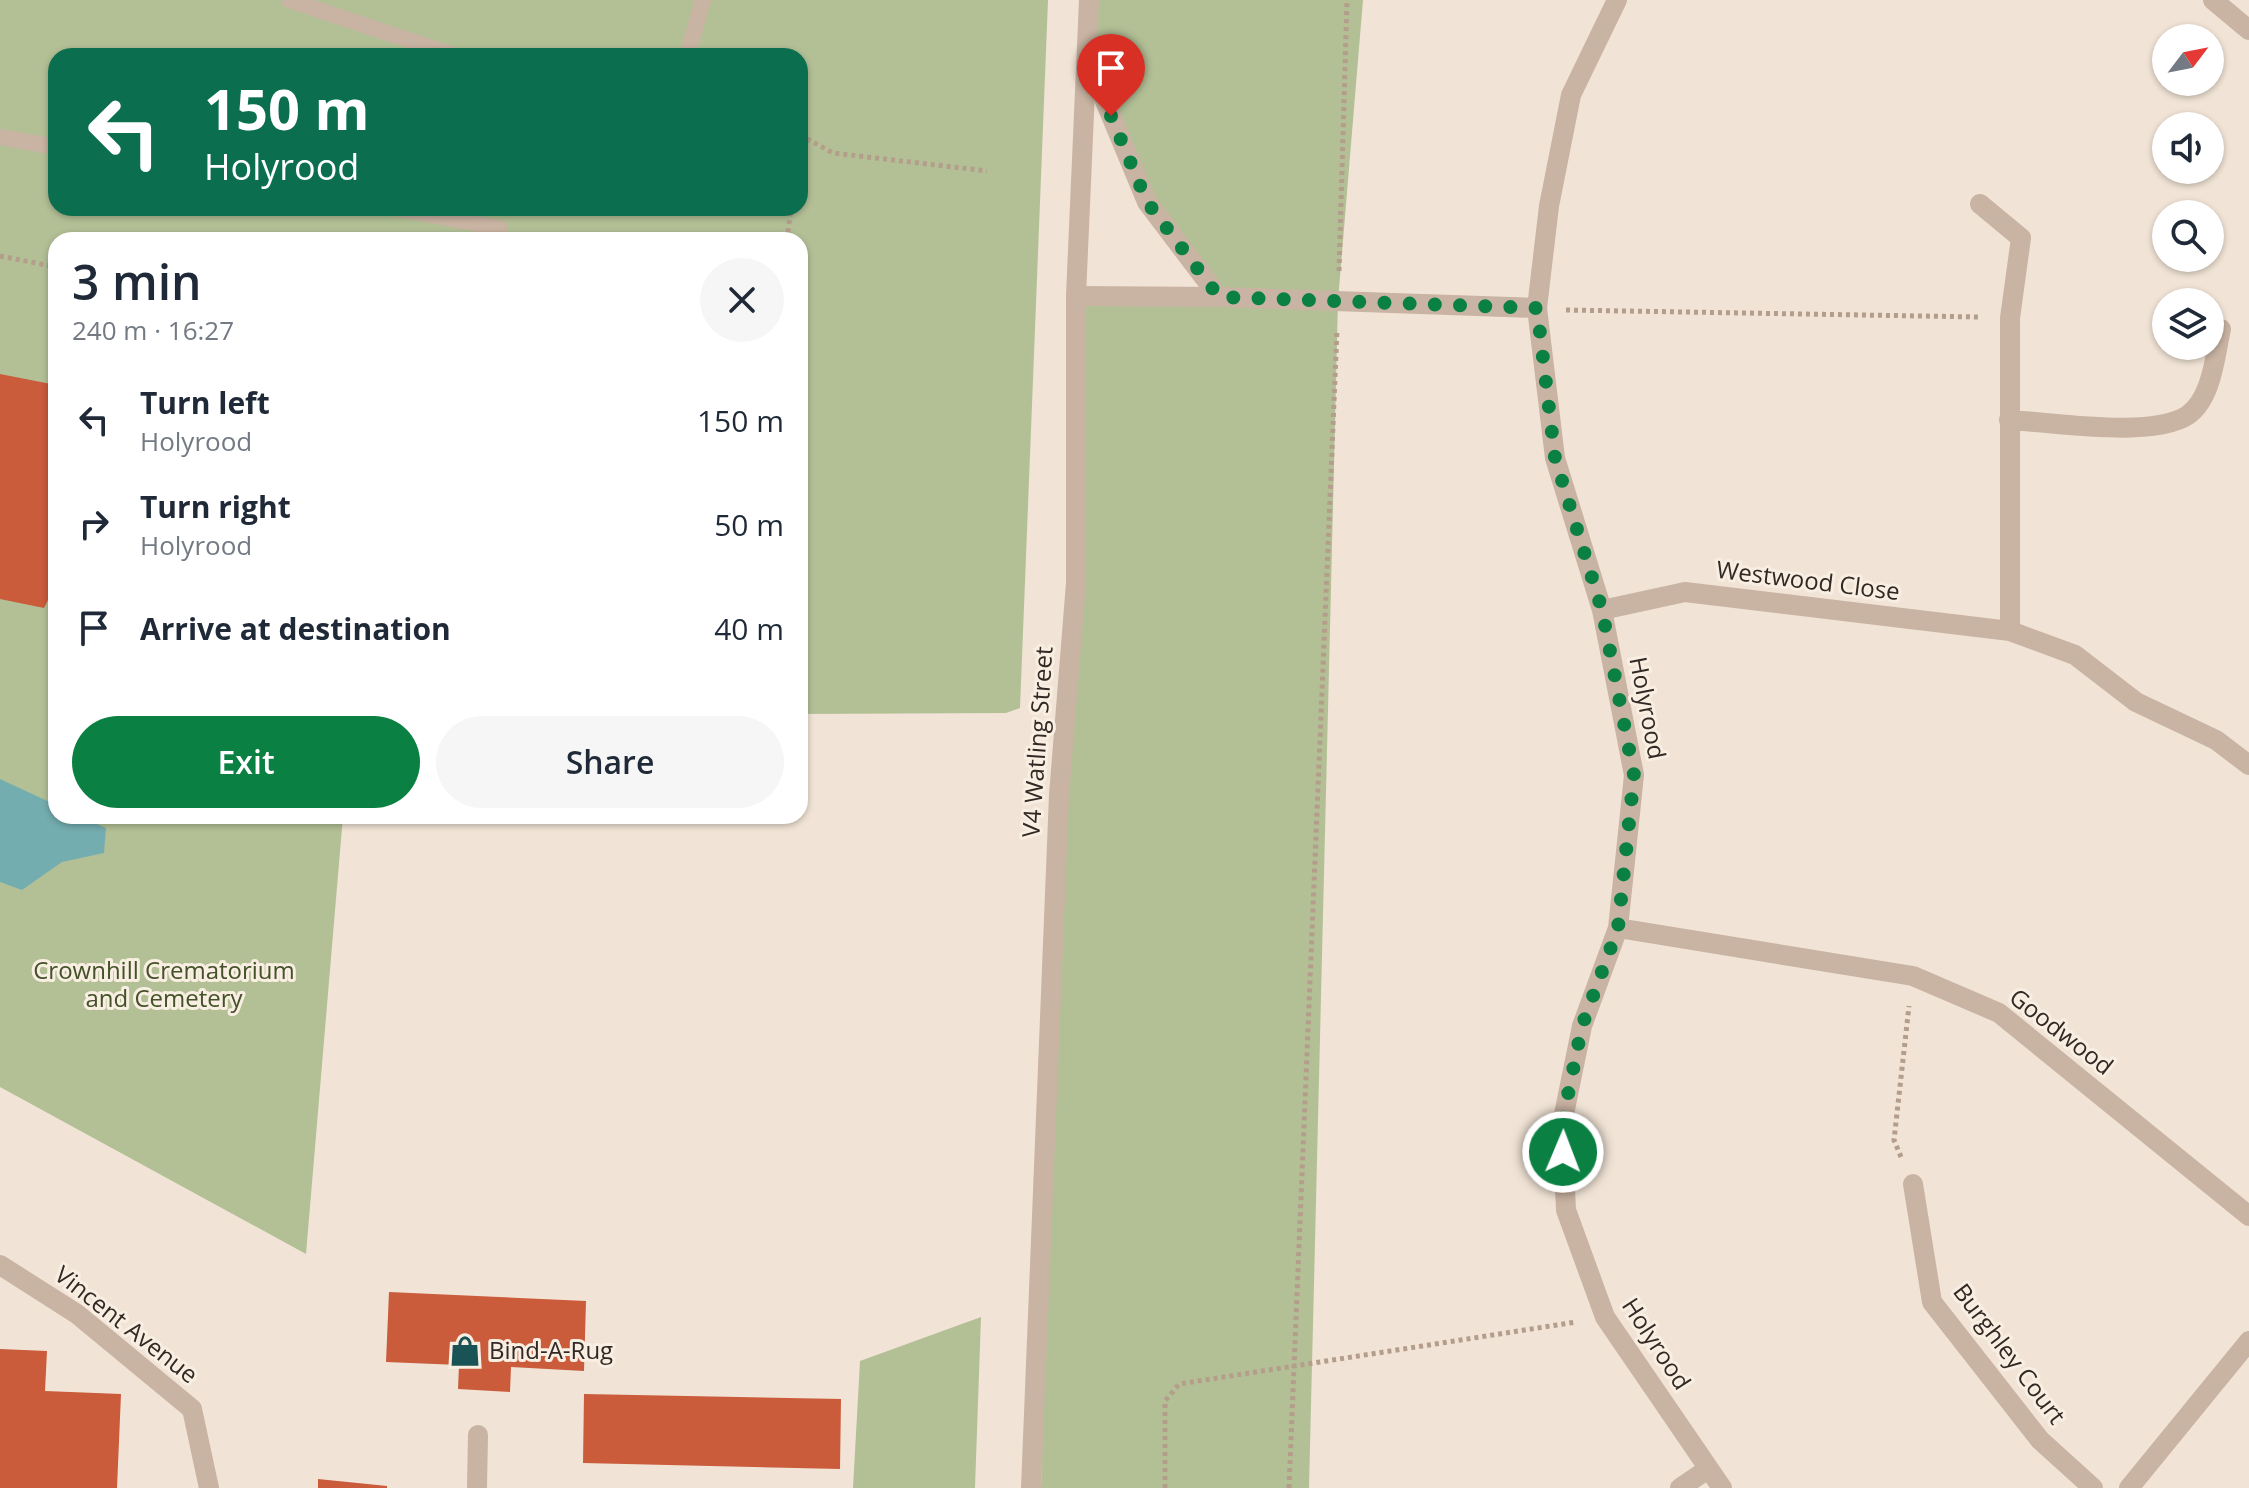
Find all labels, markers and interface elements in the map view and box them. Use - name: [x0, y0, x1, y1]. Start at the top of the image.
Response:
- north arrow: [2152, 24, 2224, 96]
- map controls: [2152, 24, 2224, 360]
- pin: [1077, 34, 1145, 116]
- icon: arrive: [1089, 46, 1133, 90]
- text: 150 m: [204, 70, 370, 146]
- icon: left: [72, 80, 176, 184]
- button: sound: [2152, 112, 2224, 184]
- text: Holyrood: [204, 142, 359, 191]
- button: search: [2152, 200, 2224, 272]
- text: 3 min: [72, 249, 202, 314]
- button: close: [700, 258, 784, 342]
- button: layers: [2152, 288, 2224, 360]
- text: 240 m · 16:27: [72, 312, 234, 348]
- text: Turn left: [140, 382, 270, 423]
- icon: left: [72, 398, 116, 442]
- text: 150 m: [697, 400, 784, 441]
- text: Holyrood: [140, 423, 252, 459]
- text: Turn right: [140, 486, 291, 527]
- icon: right: [72, 502, 116, 546]
- text: 50 m: [714, 504, 784, 545]
- text: Holyrood: [140, 527, 252, 563]
- street label: Westwood Close: [1715, 552, 1902, 607]
- icon: arrive: [72, 606, 116, 650]
- text: Arrive at destination: [140, 608, 451, 649]
- text: 40 m: [714, 608, 784, 649]
- street label: V4 Watling Street: [1013, 645, 1060, 839]
- street label: Holyrood: [1622, 654, 1675, 762]
- button: Exit: [72, 716, 420, 808]
- button: Share: [436, 716, 784, 808]
- park label: Crownhill Crematorium and Cemetery: [33, 953, 295, 1014]
- street label: Goodwood: [2003, 980, 2121, 1082]
- position arrow: [1521, 1110, 1605, 1194]
- street label: Vincent Avenue: [49, 1258, 205, 1390]
- street label: Burghley Court: [1946, 1276, 2074, 1430]
- street label: Holyrood: [1615, 1291, 1699, 1396]
- place label: Bind-A-Rug: [489, 1333, 613, 1366]
- shop icon: Bind-A-Rug: [448, 1334, 482, 1368]

